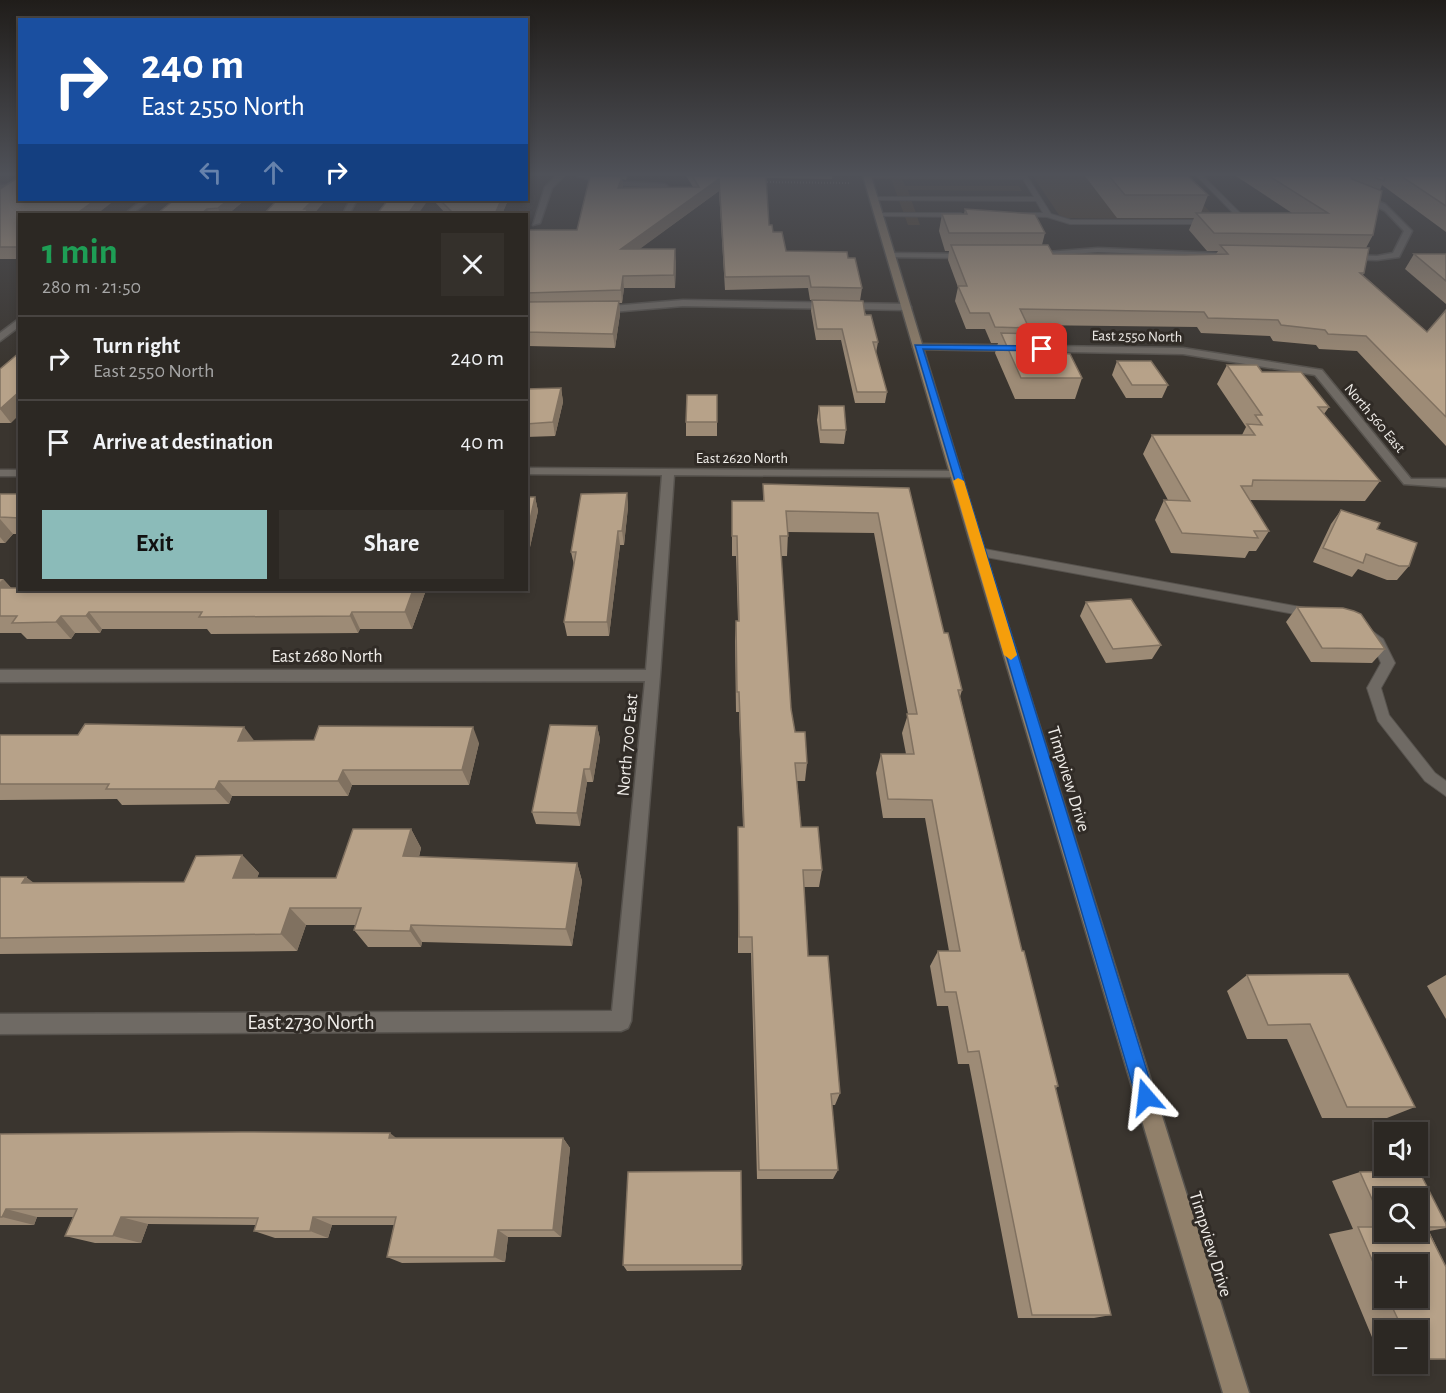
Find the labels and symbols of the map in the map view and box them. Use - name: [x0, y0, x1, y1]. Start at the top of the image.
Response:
- pin: [1016, 323, 1067, 374]
- street label: East 2550 North: [1091, 328, 1183, 345]
- street label: North 560 East: [1342, 381, 1408, 456]
- street label: East 2620 North: [696, 451, 788, 466]
- street label: East 2680 North: [271, 648, 383, 666]
- street label: North 700 East: [615, 693, 641, 797]
- street label: Timpview Drive: [1043, 724, 1093, 834]
- street label: East 2730 North: [247, 1012, 375, 1033]
- position arrow: [1114, 1065, 1178, 1129]
- street label: Timpview Drive: [1185, 1189, 1235, 1299]

